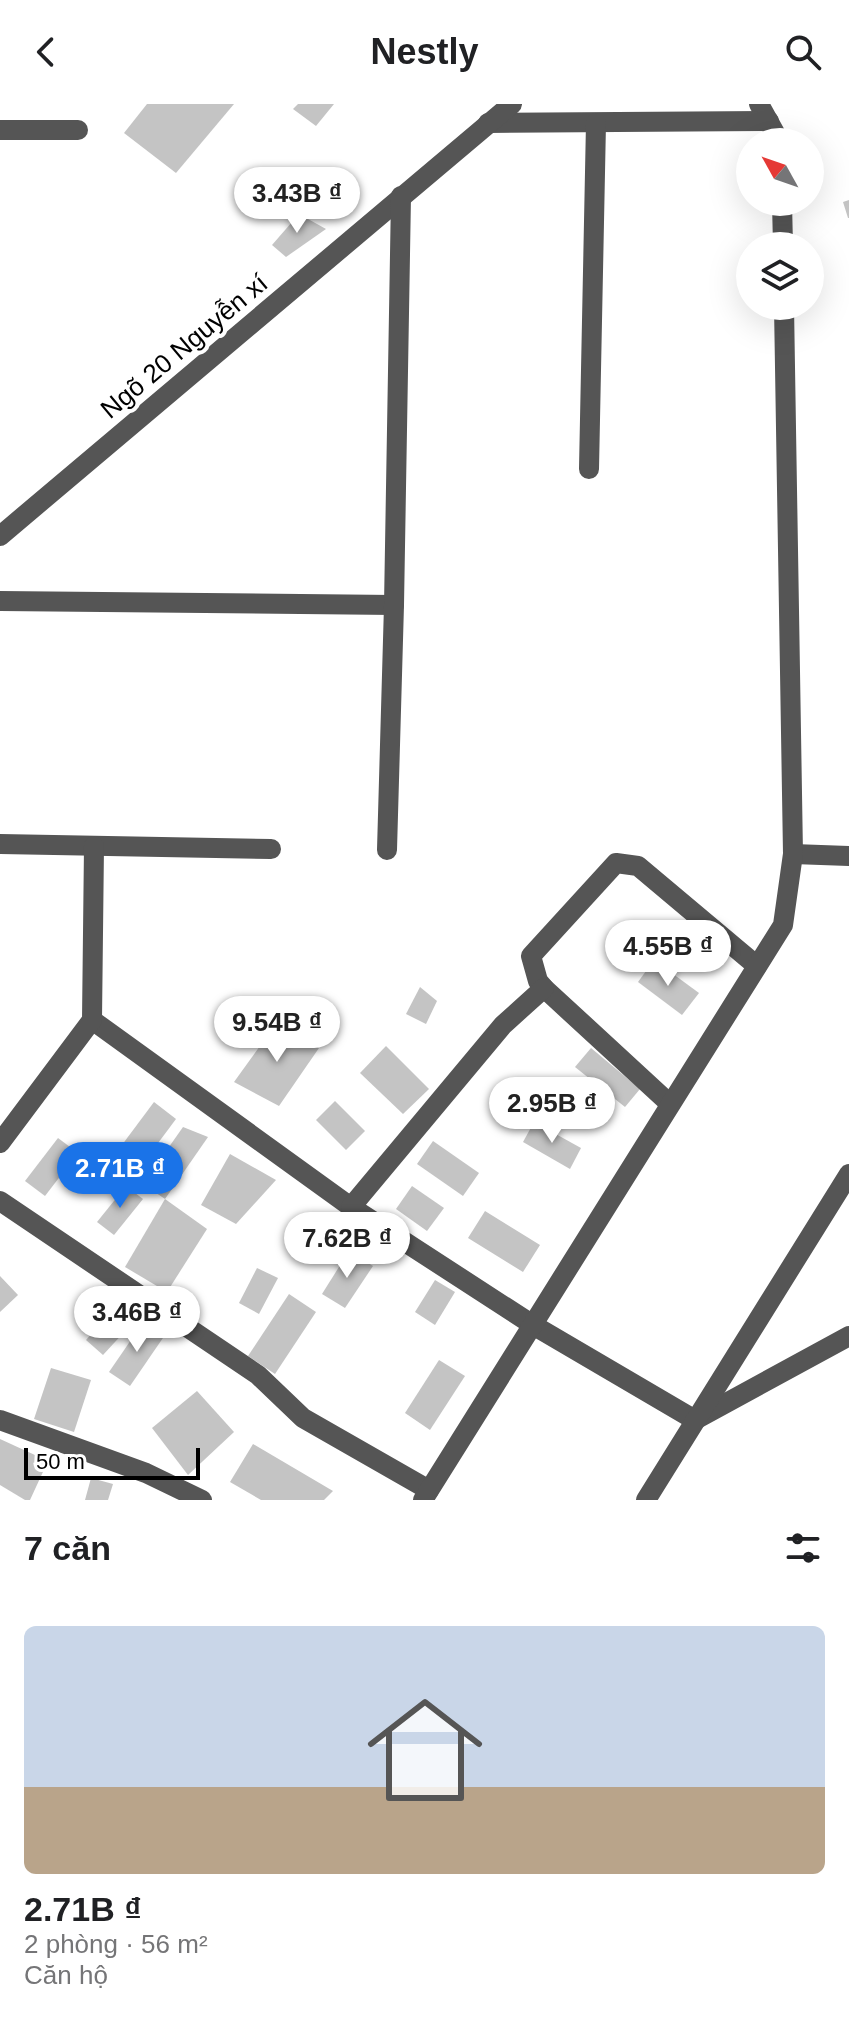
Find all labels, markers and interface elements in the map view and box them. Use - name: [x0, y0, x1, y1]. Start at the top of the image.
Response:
- icon: back: [24, 30, 68, 74]
- icon: search: [781, 30, 825, 74]
- text: Nestly: [370, 31, 479, 72]
- north arrow: [736, 128, 824, 216]
- map controls: [736, 128, 824, 320]
- pin: 3.43B ₫: [223, 167, 371, 235]
- text: 3.43B ₫: [252, 178, 342, 208]
- button: layers: [736, 232, 824, 320]
- street label: Ngõ 20 Nguyễn xí: [95, 267, 274, 424]
- pin: 4.55B ₫: [594, 920, 742, 988]
- text: 4.55B ₫: [623, 931, 713, 961]
- pin: 9.54B ₫: [203, 996, 351, 1064]
- text: 9.54B ₫: [232, 1007, 322, 1037]
- pin: 2.95B ₫: [478, 1077, 626, 1145]
- text: 2.95B ₫: [507, 1088, 597, 1118]
- pin: 2.71B ₫: [46, 1142, 194, 1210]
- text: 2.71B ₫: [75, 1153, 165, 1183]
- pin: 7.62B ₫: [273, 1212, 421, 1280]
- text: 7.62B ₫: [302, 1223, 392, 1253]
- pin: 3.46B ₫: [63, 1286, 211, 1354]
- text: 3.46B ₫: [92, 1297, 182, 1327]
- scale bar: [24, 1444, 200, 1480]
- text: 50 m: [36, 1449, 85, 1474]
- icon: filters: [781, 1526, 825, 1570]
- text: 7 căn: [24, 1529, 111, 1567]
- icon: home: [353, 1678, 497, 1822]
- text: 2.71B ₫: [24, 1890, 142, 1928]
- text: 2 phòng · 56 m²: [24, 1929, 208, 1959]
- text: Căn hộ: [24, 1960, 108, 1990]

